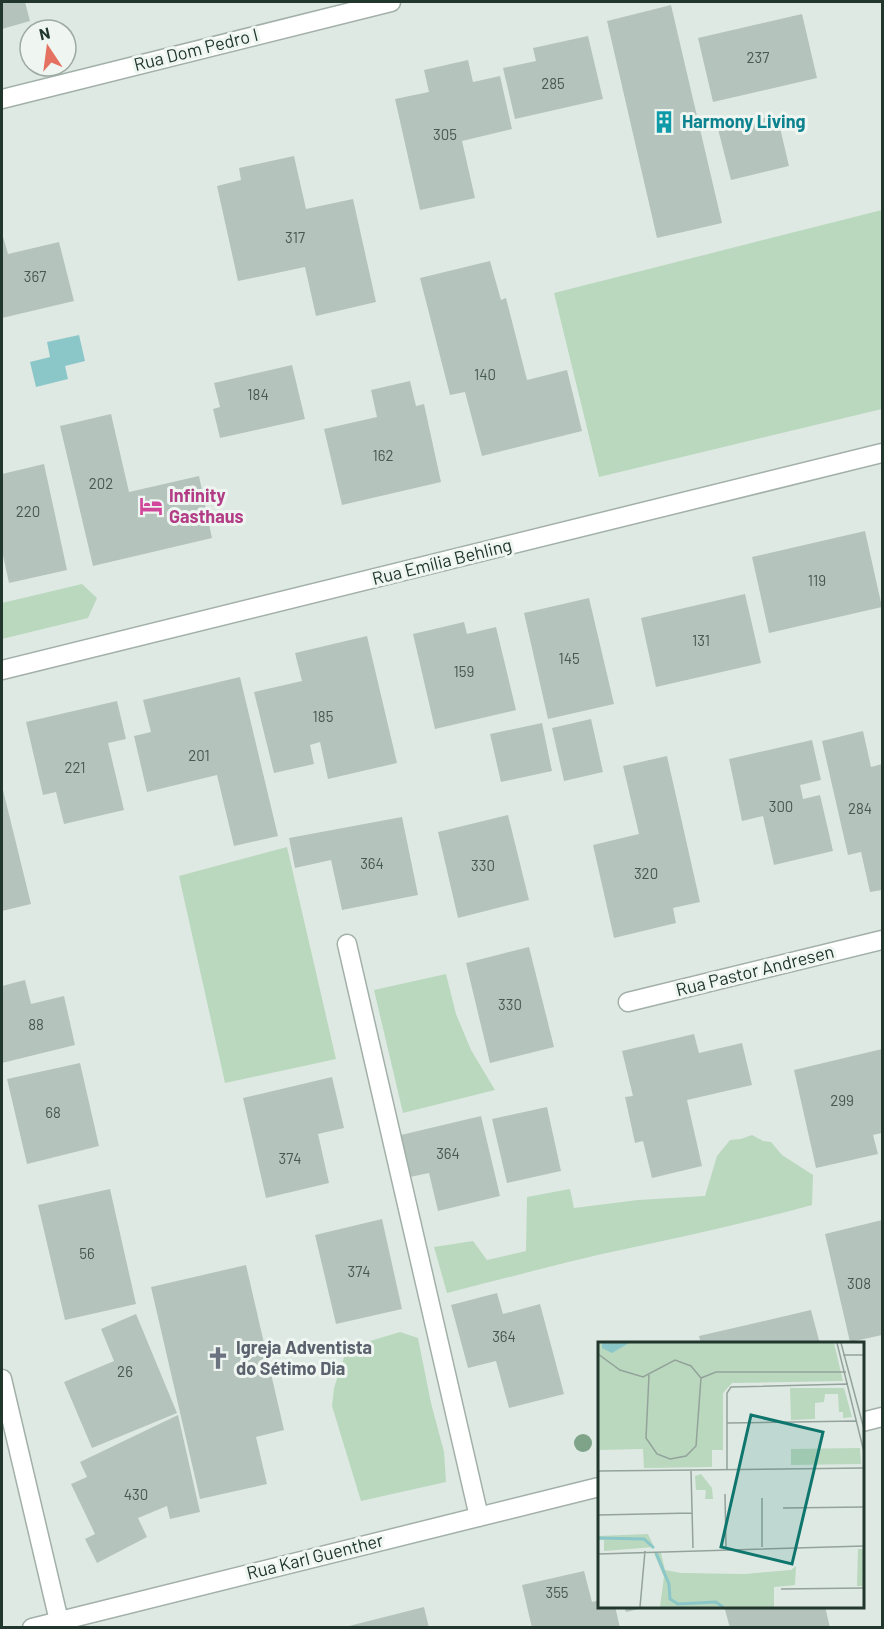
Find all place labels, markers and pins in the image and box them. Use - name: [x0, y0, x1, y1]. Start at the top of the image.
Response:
- building icon: Harmony Living: [651, 109, 677, 135]
- place label: Harmony Living: [682, 110, 806, 132]
- place label: Infinity Gasthaus: [169, 484, 244, 527]
- hotel icon: Infinity Gasthaus: [138, 493, 164, 519]
- place label: Igreja Adventista do Sétimo Dia: [236, 1336, 372, 1379]
- church icon: Igreja Adventista do Sétimo Dia: [205, 1345, 231, 1371]

